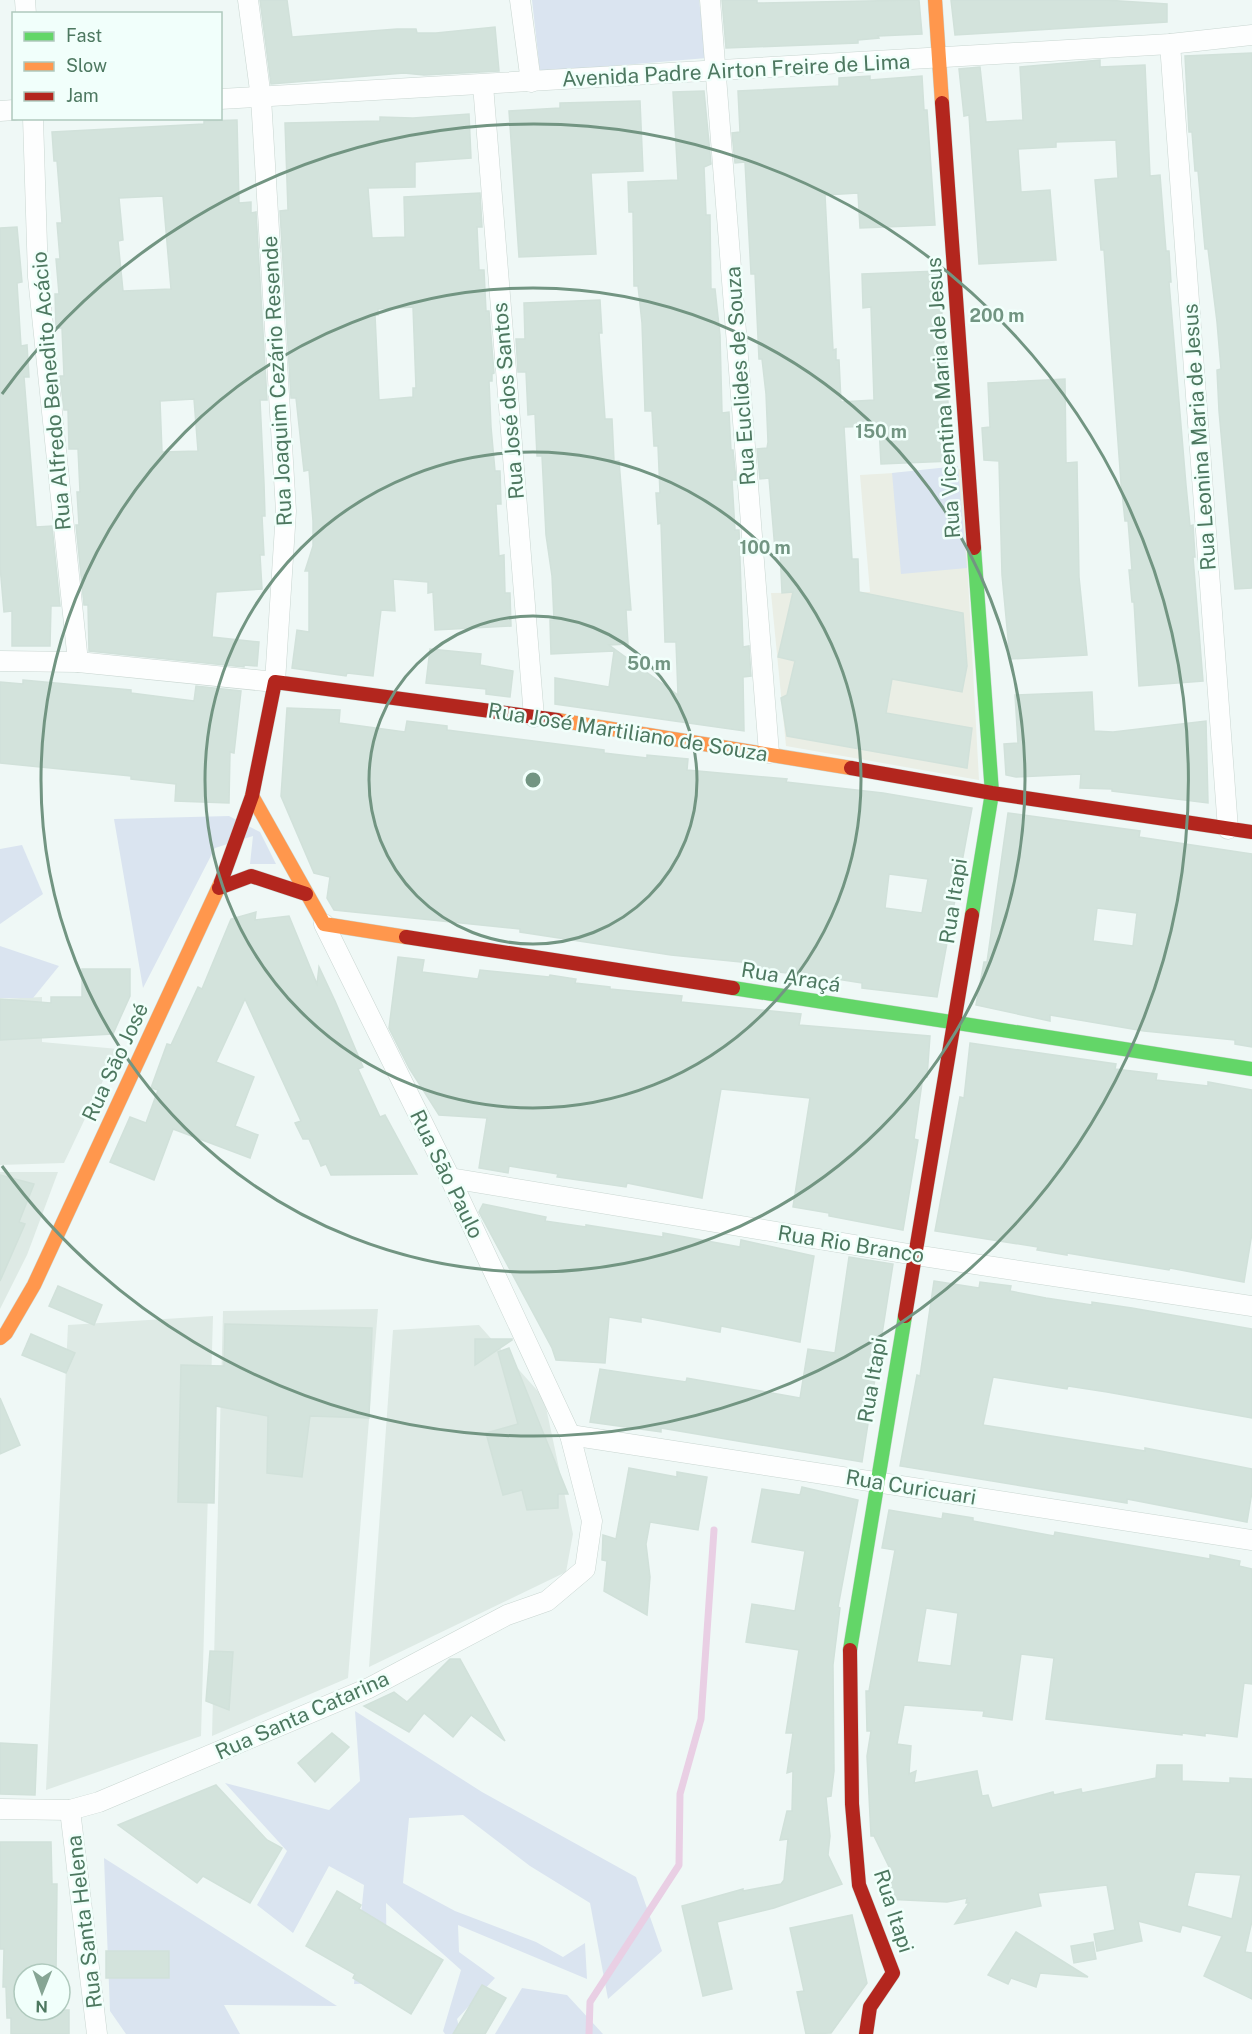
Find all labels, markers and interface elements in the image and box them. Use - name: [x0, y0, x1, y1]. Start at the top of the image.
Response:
- legend: [12, 12, 222, 120]
- text: Fast: [66, 25, 102, 46]
- street label: Avenida Padre Airton Freire de Lima: [561, 48, 911, 92]
- text: Slow: [66, 55, 107, 76]
- text: Jam: [66, 85, 99, 106]
- street label: Rua Joaquim Cezário Resende: [257, 235, 297, 527]
- street label: Rua Alfredo Benedito Acácio: [26, 251, 76, 531]
- street label: Rua Vicentina Maria de Jesus: [921, 257, 965, 539]
- street label: Rua Euclides de Souza: [720, 266, 760, 486]
- street label: Rua José dos Santos: [487, 301, 529, 501]
- street label: Rua Leonina Maria de Jesus: [1177, 303, 1221, 571]
- text: 200 m: [970, 305, 1024, 326]
- text: 150 m: [855, 421, 907, 442]
- text: 100 m: [739, 537, 791, 558]
- text: 50 m: [627, 653, 671, 674]
- street label: Rua José Martiliano de Souza: [486, 698, 770, 766]
- centre of rings: [523, 770, 543, 790]
- street label: Rua Itapi: [934, 856, 972, 946]
- street label: Rua Araçá: [740, 957, 842, 997]
- street label: Rua São José: [77, 999, 153, 1125]
- street label: Rua São Paulo: [405, 1106, 489, 1242]
- street label: Rua Rio Branco: [776, 1220, 926, 1268]
- street label: Rua Itapi: [852, 1335, 892, 1425]
- street label: Rua Curicuari: [844, 1464, 978, 1510]
- street label: Rua Santa Catarina: [211, 1665, 393, 1765]
- street label: Rua Santa Helena: [61, 1834, 107, 2010]
- street label: Rua Itapi: [869, 1866, 919, 1956]
- north arrow: [12, 1962, 72, 2022]
- text: N: [35, 1997, 48, 2016]

